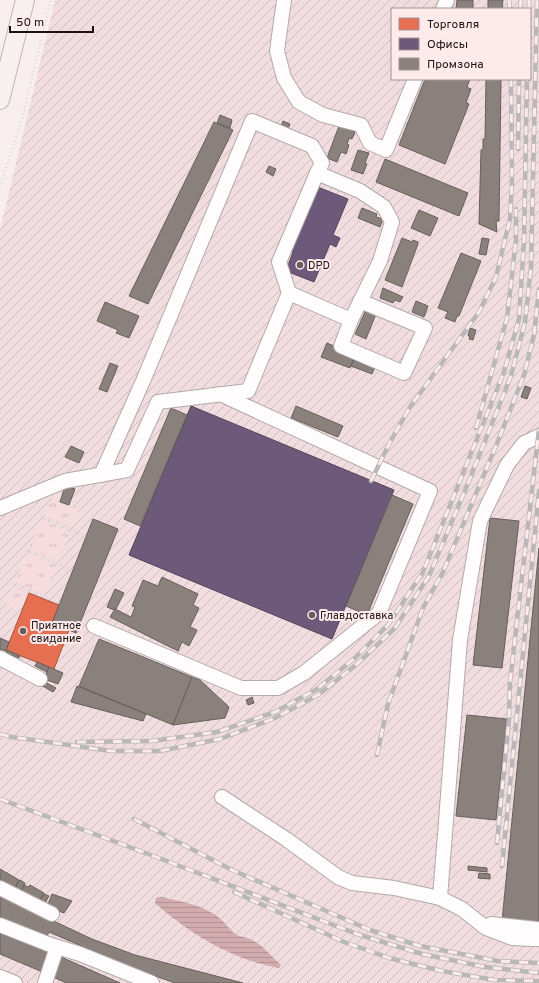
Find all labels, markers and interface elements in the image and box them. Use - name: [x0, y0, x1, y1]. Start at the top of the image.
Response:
- scale bar: [10, 8, 93, 34]
- legend: [391, 8, 531, 80]
- text: 50 m: [16, 15, 44, 31]
- text: Торговля: [427, 17, 479, 33]
- text: Офисы: [427, 37, 468, 53]
- text: Промзона: [427, 57, 484, 73]
- place label: DPD: [308, 259, 330, 273]
- marker: DPD: [295, 260, 305, 270]
- place label: Главдоставка: [320, 609, 394, 623]
- marker: Главдоставка: [307, 610, 317, 620]
- place label: Приятное свидание: [31, 619, 82, 646]
- marker: Приятное свидание: [18, 626, 28, 636]

